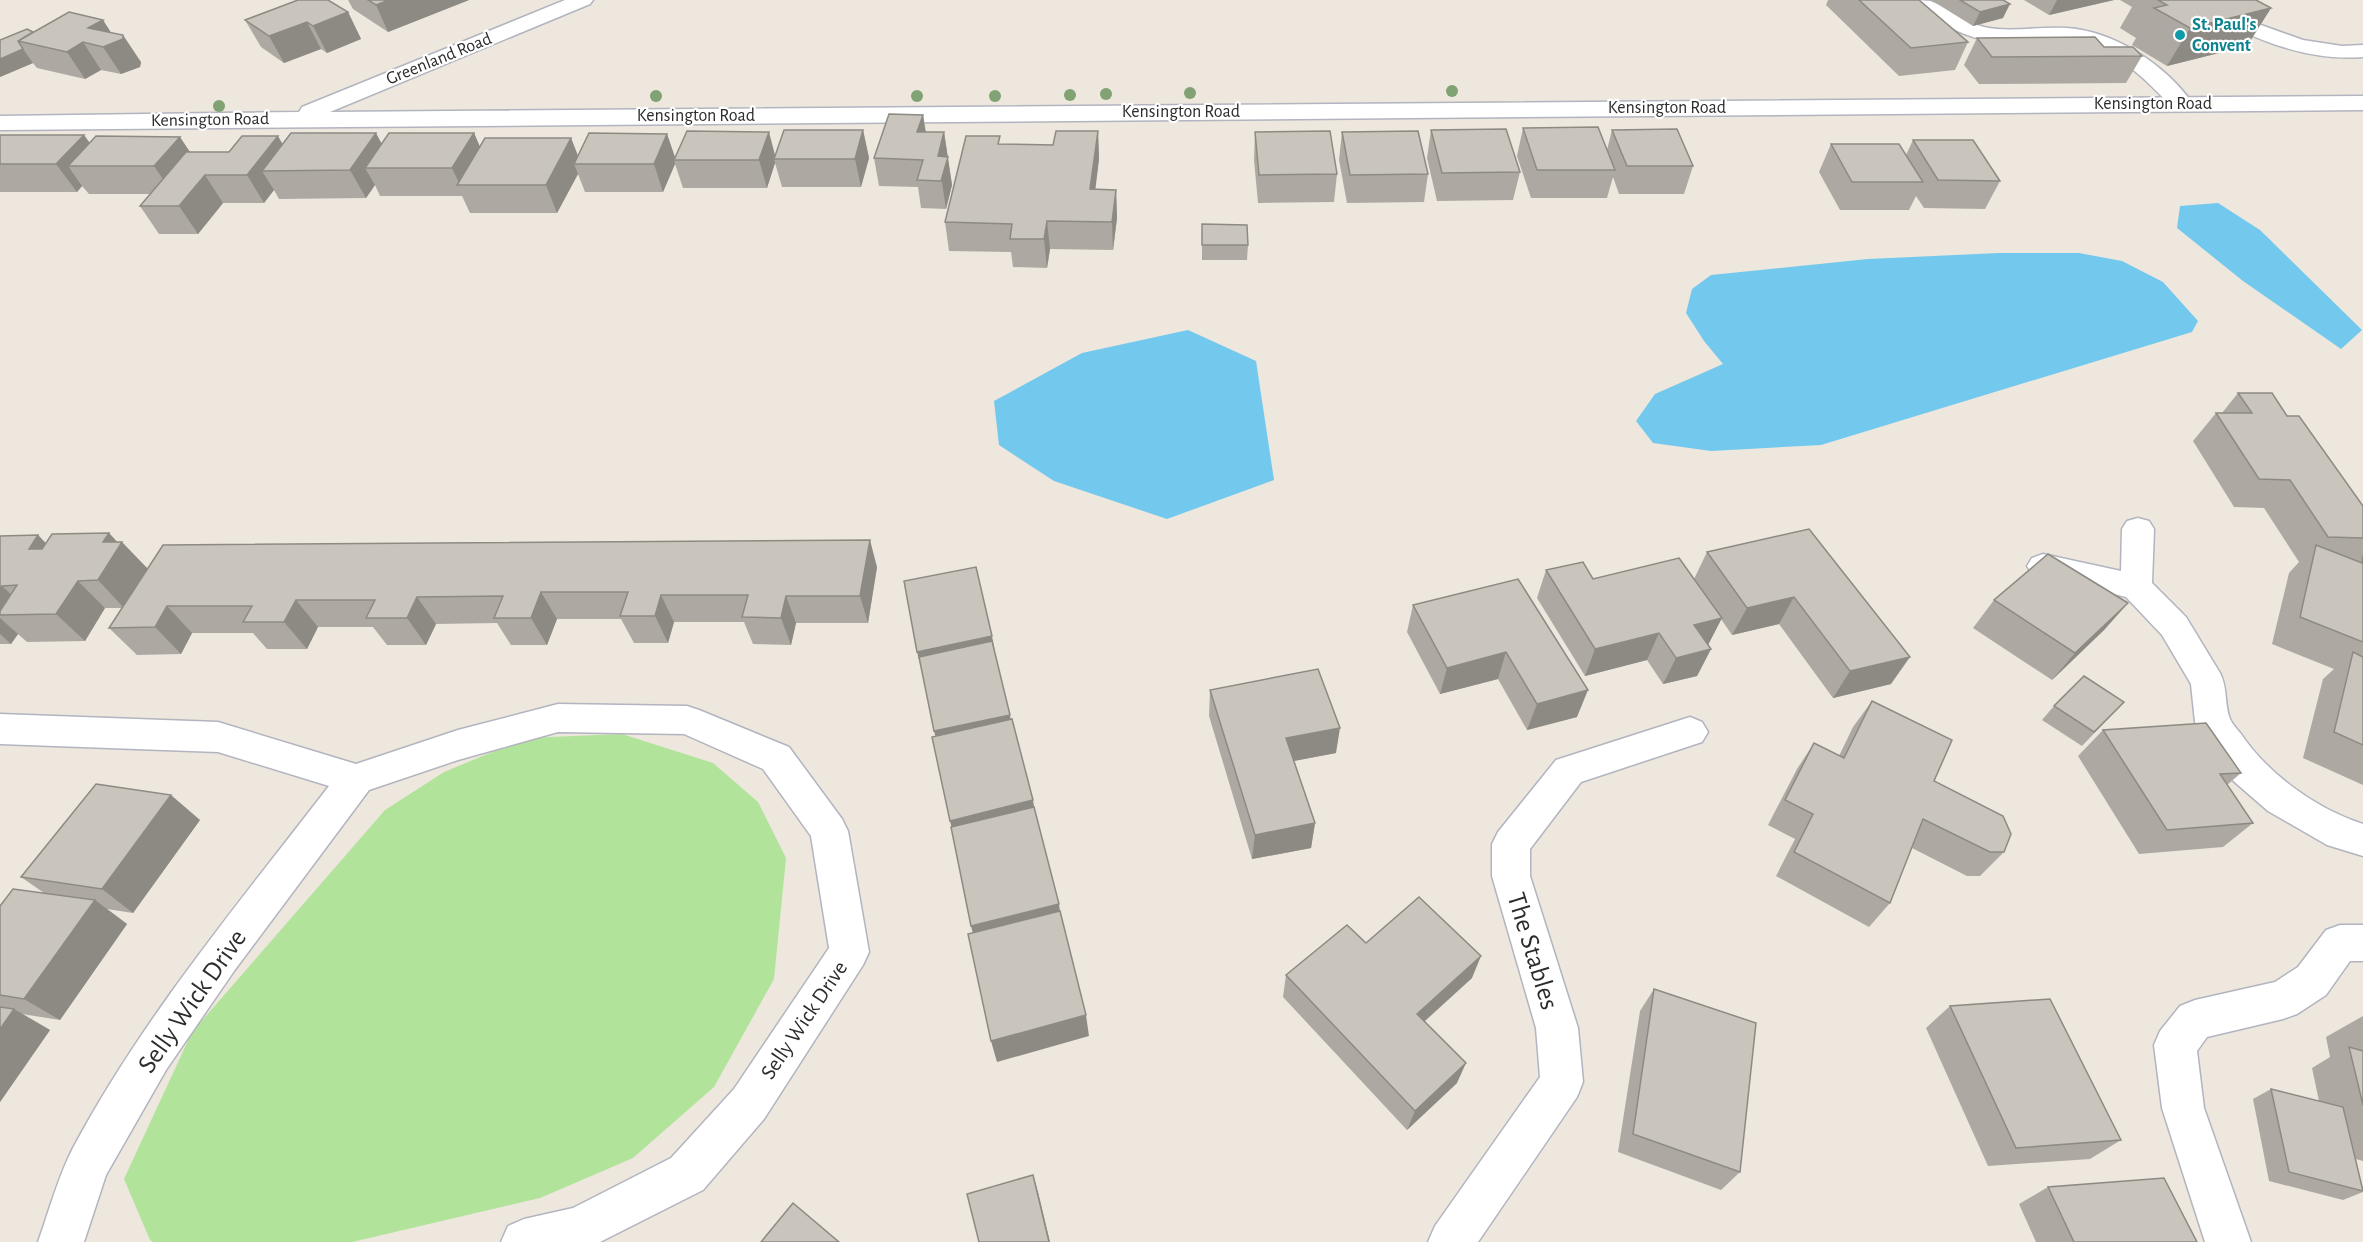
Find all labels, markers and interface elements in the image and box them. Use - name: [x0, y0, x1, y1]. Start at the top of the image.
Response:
- place label: St. Paul's Convent: [2192, 16, 2256, 55]
- marker: St. Paul's Convent: [2173, 28, 2187, 42]
- street label: Greenland Road: [384, 30, 494, 88]
- street label: Kensington Road: [2094, 95, 2212, 113]
- street label: Kensington Road: [1608, 99, 1726, 117]
- street label: Kensington Road: [1122, 103, 1240, 121]
- street label: Kensington Road: [637, 107, 755, 125]
- street label: Kensington Road: [151, 110, 269, 130]
- street label: The Stables: [1502, 889, 1564, 1013]
- street label: Selly Wick Drive: [133, 924, 252, 1078]
- street label: Selly Wick Drive: [757, 957, 851, 1083]

